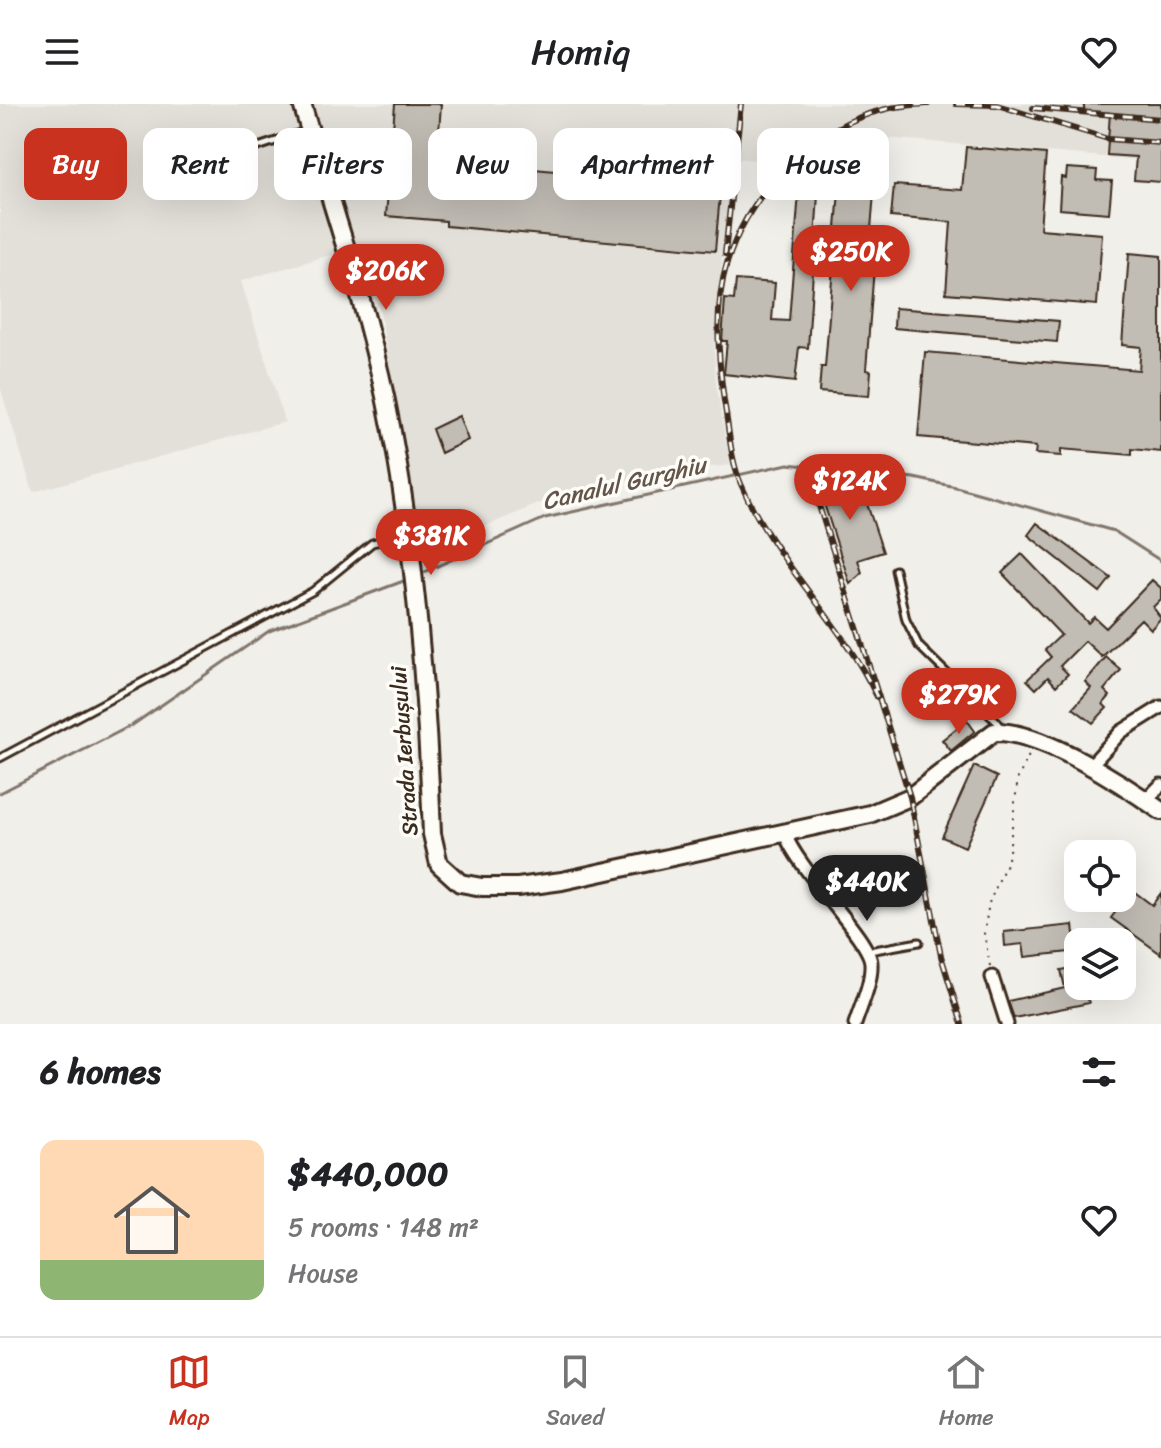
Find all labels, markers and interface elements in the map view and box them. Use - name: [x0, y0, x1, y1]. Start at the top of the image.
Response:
- text: Homiq: [531, 20, 630, 84]
- icon: menu: [40, 30, 84, 74]
- icon: heart: [1077, 30, 1121, 74]
- chip: Buy: [24, 128, 127, 200]
- chip: Rent: [143, 128, 258, 200]
- chip: Filters: [274, 128, 412, 200]
- chip: New: [428, 128, 537, 200]
- chip: Apartment: [553, 128, 741, 200]
- chip: House: [757, 128, 889, 200]
- pin: $250K: [795, 225, 907, 293]
- text: $250K: [811, 228, 891, 274]
- pin: $206K: [330, 244, 442, 312]
- text: $206K: [346, 247, 426, 293]
- water label: Canalul Gurghiu: [538, 443, 713, 522]
- pin: $124K: [794, 454, 906, 522]
- text: $124K: [812, 457, 888, 503]
- pin: $381K: [375, 509, 487, 577]
- text: $381K: [394, 512, 468, 558]
- street label: Strada Ierbușului: [379, 664, 429, 837]
- pin: $279K: [903, 668, 1015, 736]
- text: $279K: [919, 671, 999, 717]
- map controls: [1064, 840, 1136, 1000]
- button: locate: [1064, 840, 1136, 912]
- pin: $440K: [811, 855, 923, 923]
- text: $440K: [826, 858, 908, 904]
- button: layers: [1064, 928, 1136, 1000]
- text: 6 homes: [40, 1042, 161, 1102]
- icon: filters: [1077, 1050, 1121, 1094]
- text: $440,000: [288, 1144, 448, 1204]
- icon: home: [104, 1172, 200, 1268]
- icon: heart: [1077, 1198, 1121, 1242]
- text: 5 rooms · 148 m²: [288, 1204, 479, 1250]
- text: House: [288, 1250, 358, 1296]
- tab: Map: [167, 1350, 211, 1437]
- tab: Saved: [546, 1350, 604, 1437]
- tab: Home: [939, 1350, 994, 1437]

